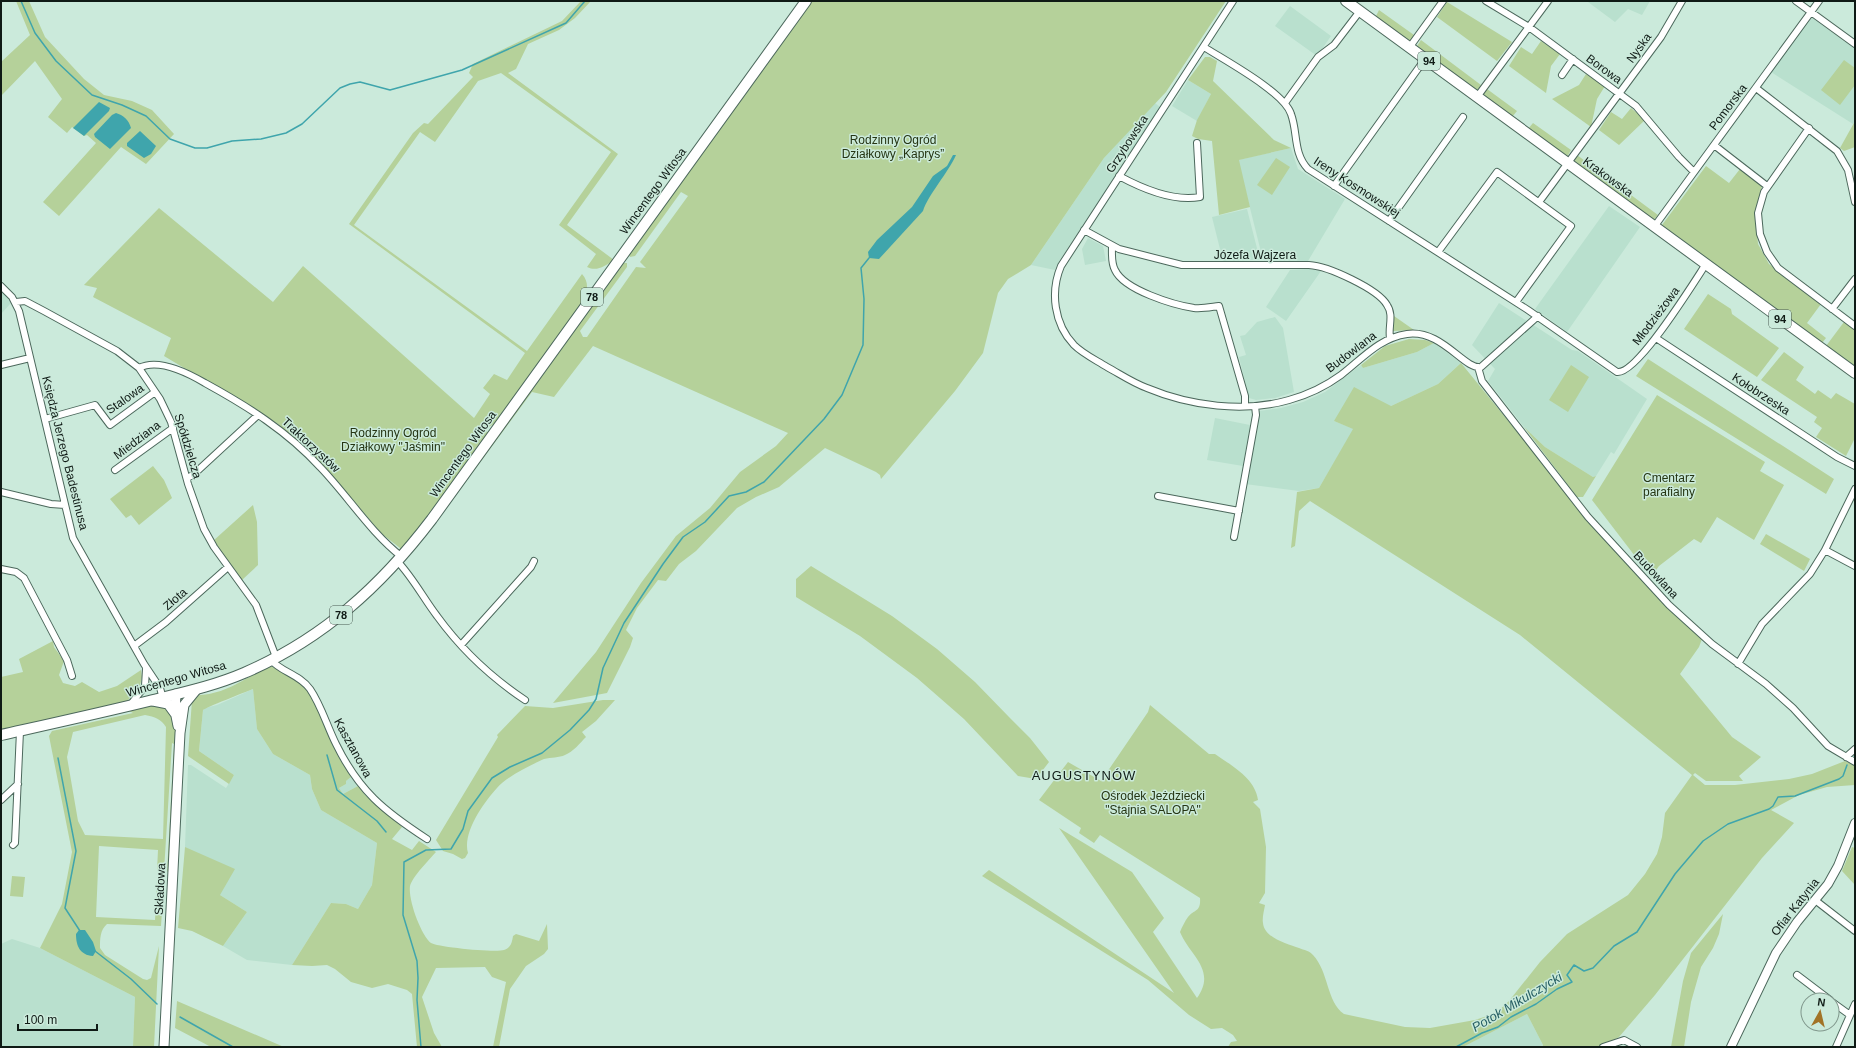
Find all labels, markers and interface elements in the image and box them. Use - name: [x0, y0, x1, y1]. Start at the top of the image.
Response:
- street label: Nyska: [1624, 30, 1655, 66]
- street label: Borowa: [1583, 51, 1625, 87]
- road number: 94: [1418, 52, 1440, 70]
- street label: Pomorska: [1706, 81, 1750, 133]
- street label: Grzybowska: [1103, 112, 1151, 176]
- park label: Rodzinny Ogród Działkowy „Kaprys”: [842, 133, 944, 161]
- street label: Wincentego Witosa: [617, 145, 689, 237]
- street label: Ireny Kosmowskiej: [1311, 154, 1403, 220]
- street label: Krakowska: [1580, 154, 1636, 200]
- street label: Józefa Wajzera: [1214, 248, 1296, 262]
- street label: Młodzieżowa: [1630, 284, 1683, 348]
- road number: 78: [581, 288, 603, 306]
- road number: 94: [1769, 310, 1791, 328]
- street label: Budowlana: [1323, 328, 1379, 375]
- street label: Kołobrzeska: [1729, 370, 1793, 418]
- street label: Księdza Jerzego Badestinusa: [39, 375, 91, 532]
- street label: Stalowa: [103, 381, 147, 417]
- street label: Wincentego Witosa: [427, 408, 499, 500]
- street label: Spółdzielcza: [171, 412, 205, 481]
- street label: Traktorzystów: [279, 415, 343, 476]
- street label: Miedziana: [111, 418, 163, 462]
- park label: Rodzinny Ogród Działkowy "Jaśmin": [341, 426, 445, 454]
- park label: Cmentarz parafialny: [1643, 471, 1695, 499]
- street label: Budowlana: [1631, 549, 1682, 602]
- street label: Złota: [160, 585, 190, 613]
- road number: 78: [330, 606, 352, 624]
- street label: Wincentego Witosa: [124, 658, 228, 700]
- street label: Kasztanowa: [331, 716, 375, 780]
- district label: AUGUSTYNÓW: [1032, 768, 1136, 783]
- park label: Ośrodek Jeżdziecki "Stajnia SALOPA": [1101, 789, 1205, 817]
- street label: Składowa: [152, 862, 168, 915]
- street label: Ofiar Katynia: [1768, 875, 1822, 939]
- water label: Potok Mikulczycki: [1469, 969, 1566, 1035]
- north arrow: [1800, 992, 1840, 1032]
- text: N: [1817, 996, 1826, 1009]
- scale bar: [18, 1006, 97, 1032]
- text: 100 m: [24, 1013, 57, 1027]

